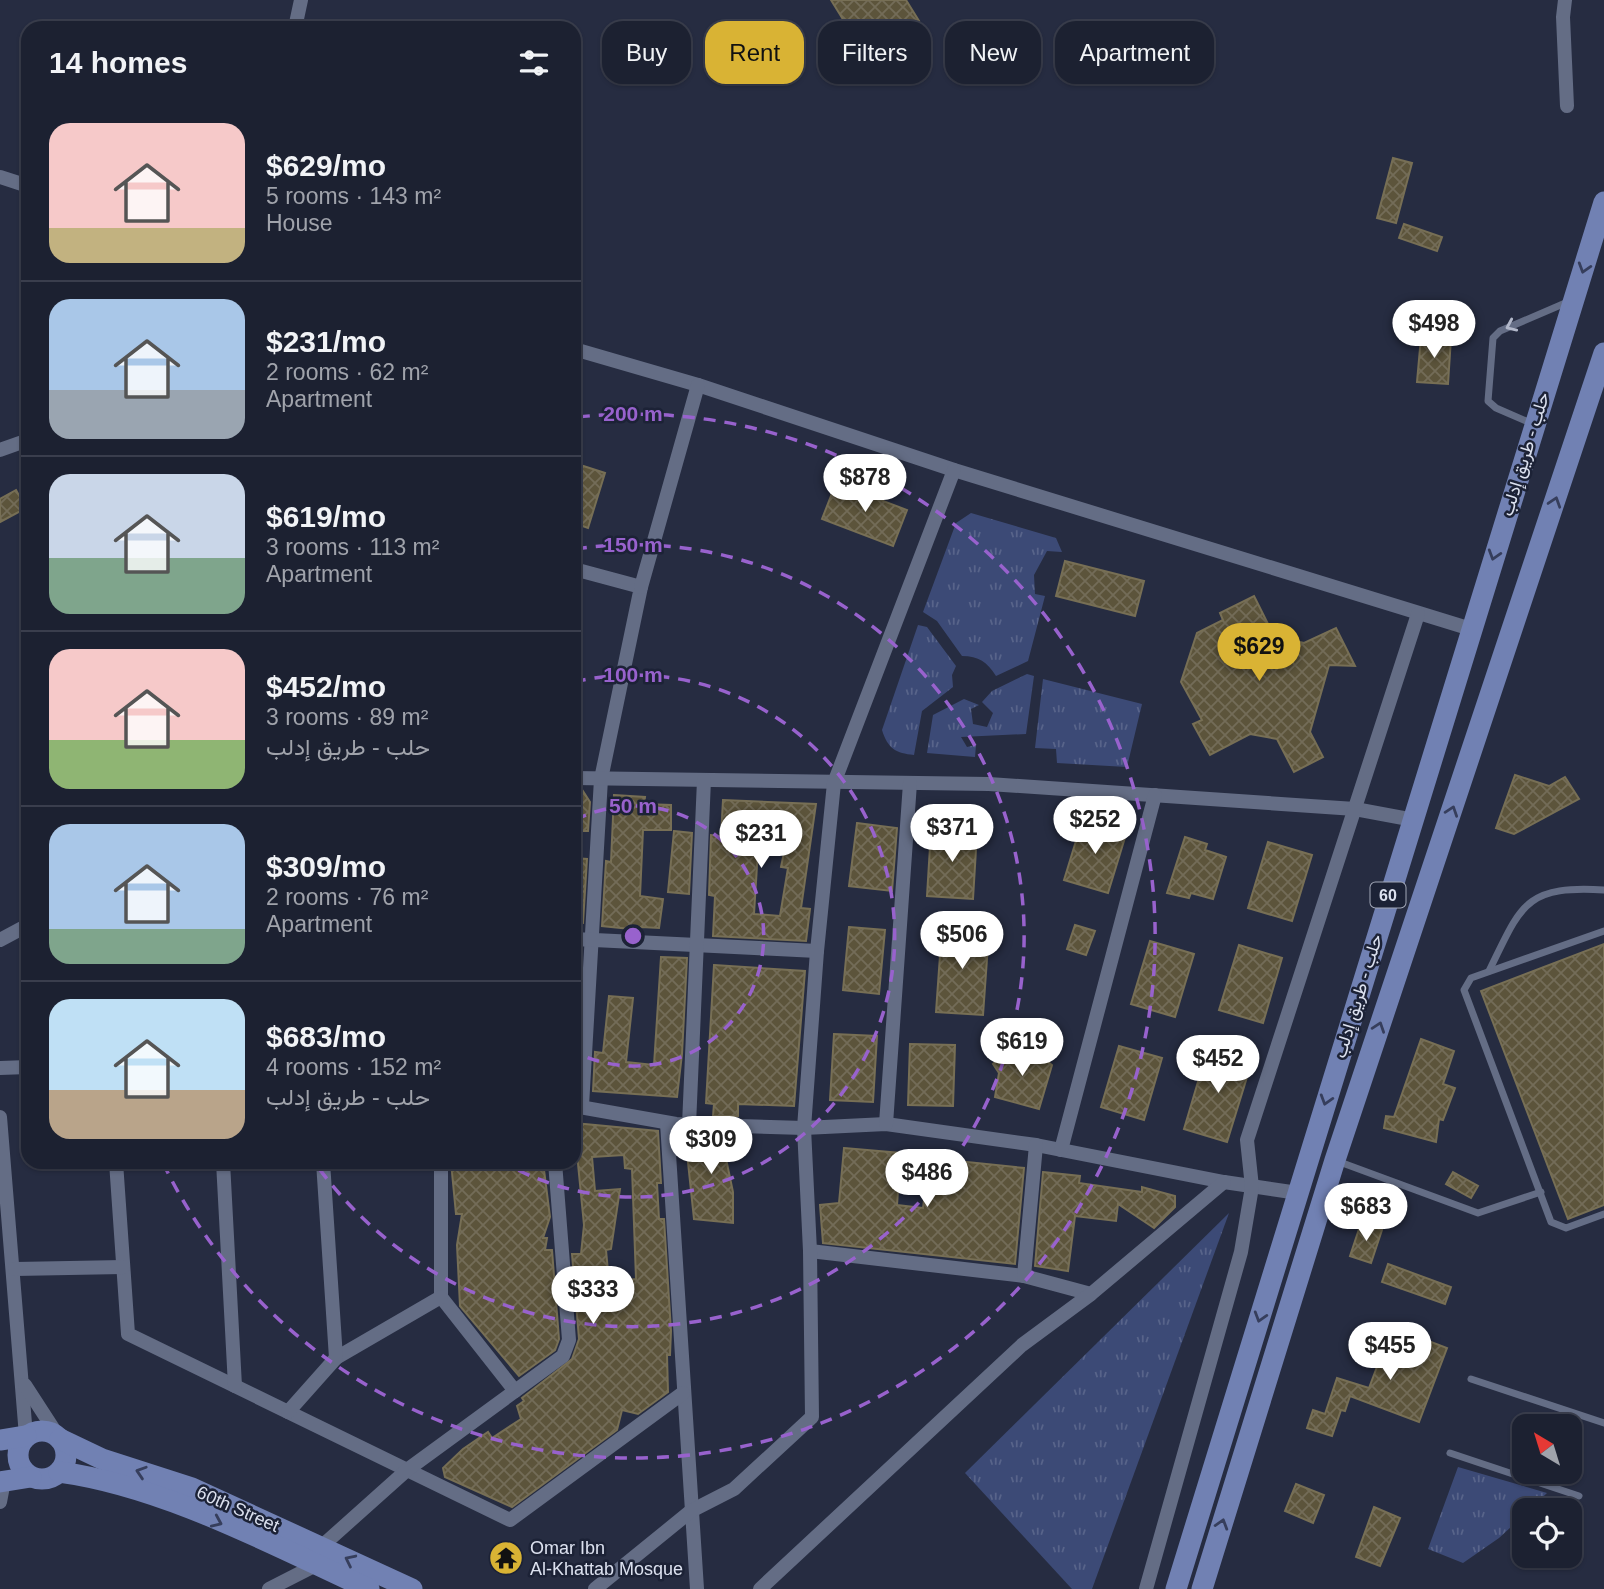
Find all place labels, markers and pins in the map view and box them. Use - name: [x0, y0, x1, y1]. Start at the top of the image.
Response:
- pin: $498: [1393, 300, 1475, 360]
- pin: $878: [824, 454, 906, 514]
- pin: $629: [1218, 624, 1300, 683]
- pin: $252: [1054, 796, 1136, 856]
- pin: $371: [911, 804, 993, 864]
- pin: $231: [720, 810, 802, 870]
- pin: $506: [921, 912, 1003, 971]
- centre of rings: [621, 924, 645, 948]
- pin: $619: [981, 1018, 1063, 1078]
- pin: $452: [1177, 1036, 1259, 1095]
- pin: $309: [670, 1116, 752, 1176]
- pin: $486: [886, 1150, 968, 1209]
- pin: $683: [1325, 1184, 1407, 1243]
- pin: $333: [552, 1266, 634, 1326]
- pin: $455: [1349, 1322, 1431, 1382]
- place label: Omar Ibn Al-Khattab Mosque: [530, 1538, 683, 1579]
- temple icon: Omar Ibn Al-Khattab Mosque: [487, 1539, 525, 1577]

